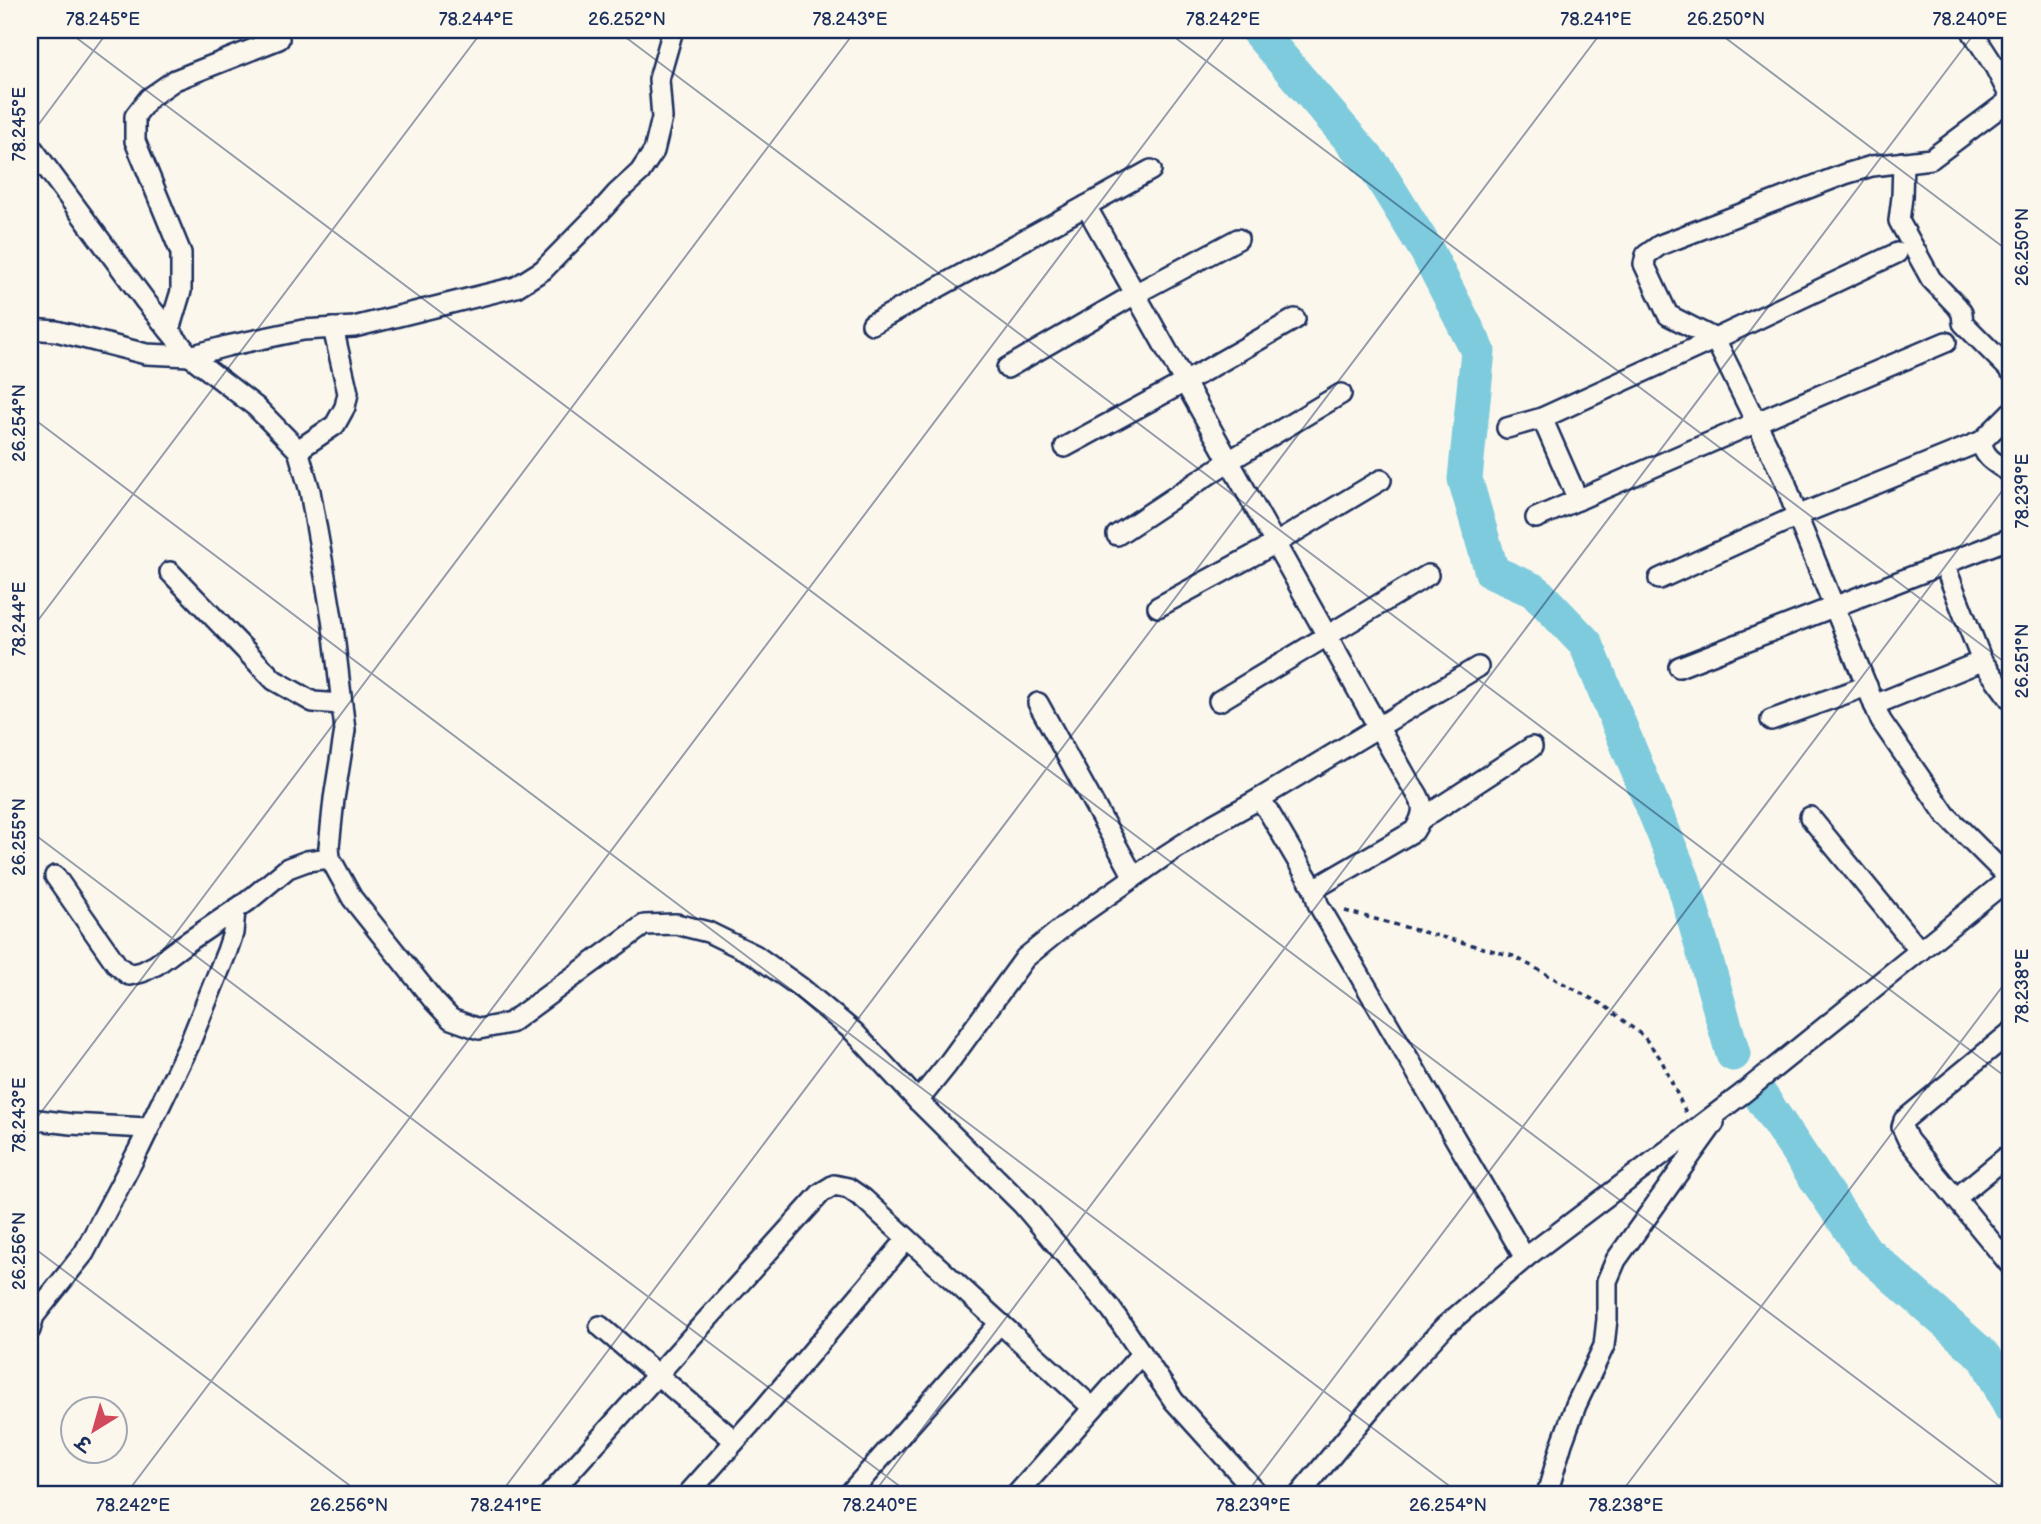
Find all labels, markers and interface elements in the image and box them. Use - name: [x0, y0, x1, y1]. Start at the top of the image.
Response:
- text: 78.245°E: [66, 9, 140, 30]
- text: 78.244°E: [439, 9, 513, 30]
- text: 26.252°N: [588, 9, 666, 30]
- text: 78.243°E: [812, 9, 888, 30]
- text: 78.242°E: [1186, 9, 1260, 30]
- text: 78.241°E: [1560, 9, 1632, 30]
- text: 26.250°N: [1687, 9, 1765, 30]
- text: 78.240°E: [1933, 9, 2008, 30]
- text: 78.245°E: [9, 87, 30, 161]
- text: 26.250°N: [2012, 208, 2033, 286]
- text: 26.254°N: [9, 384, 30, 462]
- text: 78.239°E: [2012, 454, 2033, 528]
- text: 78.244°E: [9, 582, 30, 656]
- text: 26.251°N: [2012, 624, 2033, 698]
- text: 26.255°N: [9, 798, 30, 876]
- text: 78.238°E: [2012, 948, 2033, 1023]
- text: 78.243°E: [9, 1077, 30, 1153]
- text: 26.256°N: [9, 1212, 30, 1290]
- north arrow: [60, 1394, 130, 1464]
- text: उ: [71, 1428, 98, 1457]
- text: 78.242°E: [96, 1495, 170, 1516]
- text: 26.256°N: [310, 1495, 388, 1516]
- text: 78.241°E: [470, 1495, 542, 1516]
- text: 78.240°E: [843, 1495, 918, 1516]
- text: 78.239°E: [1216, 1495, 1290, 1516]
- text: 26.254°N: [1409, 1495, 1487, 1516]
- text: 78.238°E: [1589, 1495, 1664, 1516]

